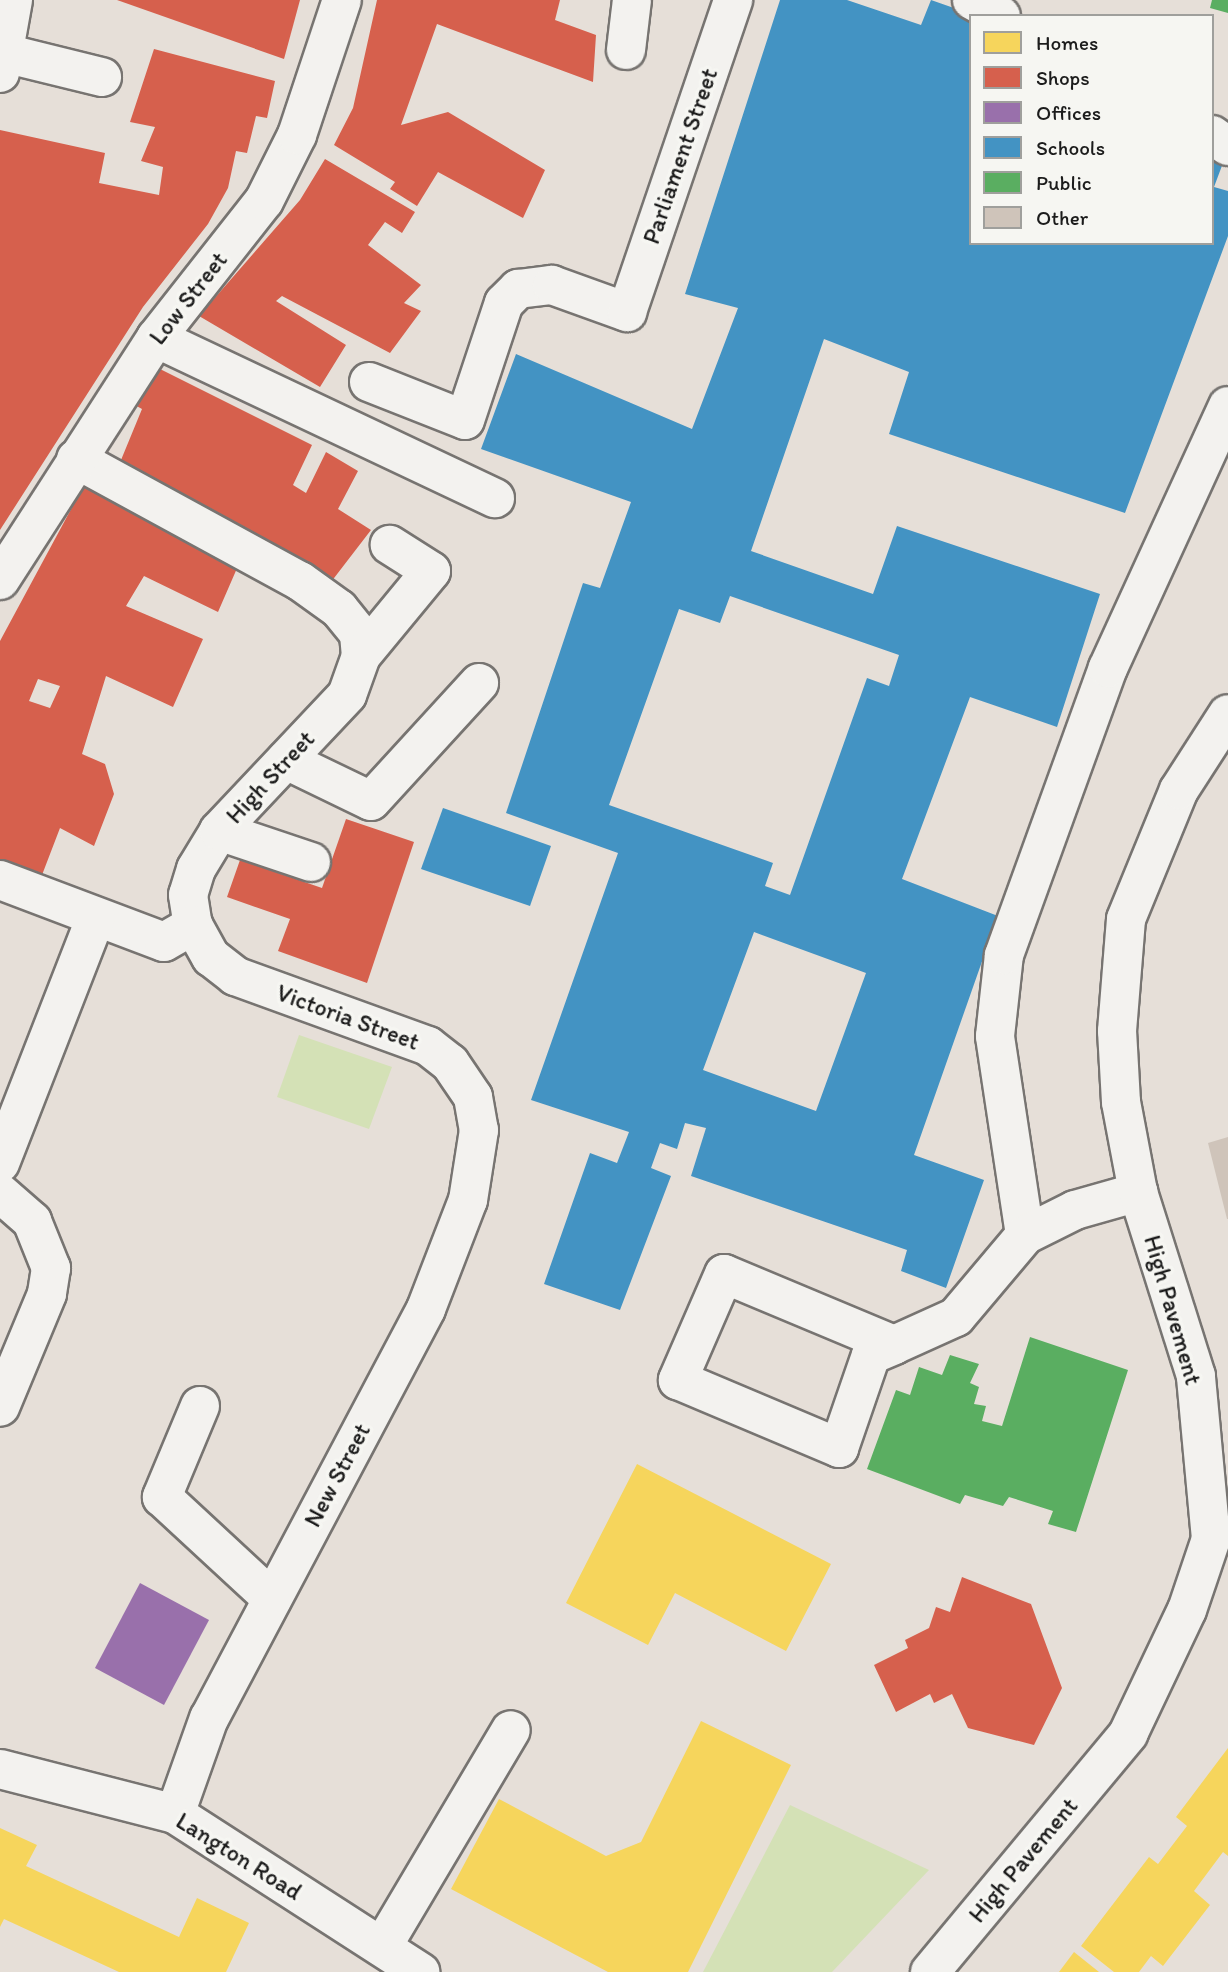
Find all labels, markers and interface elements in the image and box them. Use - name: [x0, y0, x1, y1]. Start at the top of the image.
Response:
- legend: [969, 14, 1214, 245]
- text: Homes: [1036, 30, 1098, 55]
- street label: Parliament Street: [637, 65, 723, 247]
- text: Shops: [1036, 65, 1090, 90]
- text: Offices: [1036, 100, 1101, 125]
- text: Schools: [1036, 135, 1105, 160]
- text: Public: [1036, 170, 1092, 195]
- text: Other: [1036, 205, 1088, 230]
- street label: Low Street: [143, 246, 233, 350]
- street label: High Street: [220, 725, 320, 829]
- street label: Victoria Street: [273, 978, 423, 1056]
- street label: High Pavement: [1138, 1232, 1208, 1388]
- street label: New Street: [298, 1418, 376, 1532]
- street label: High Pavement: [962, 1792, 1084, 1928]
- street label: Langton Road: [171, 1806, 307, 1906]

